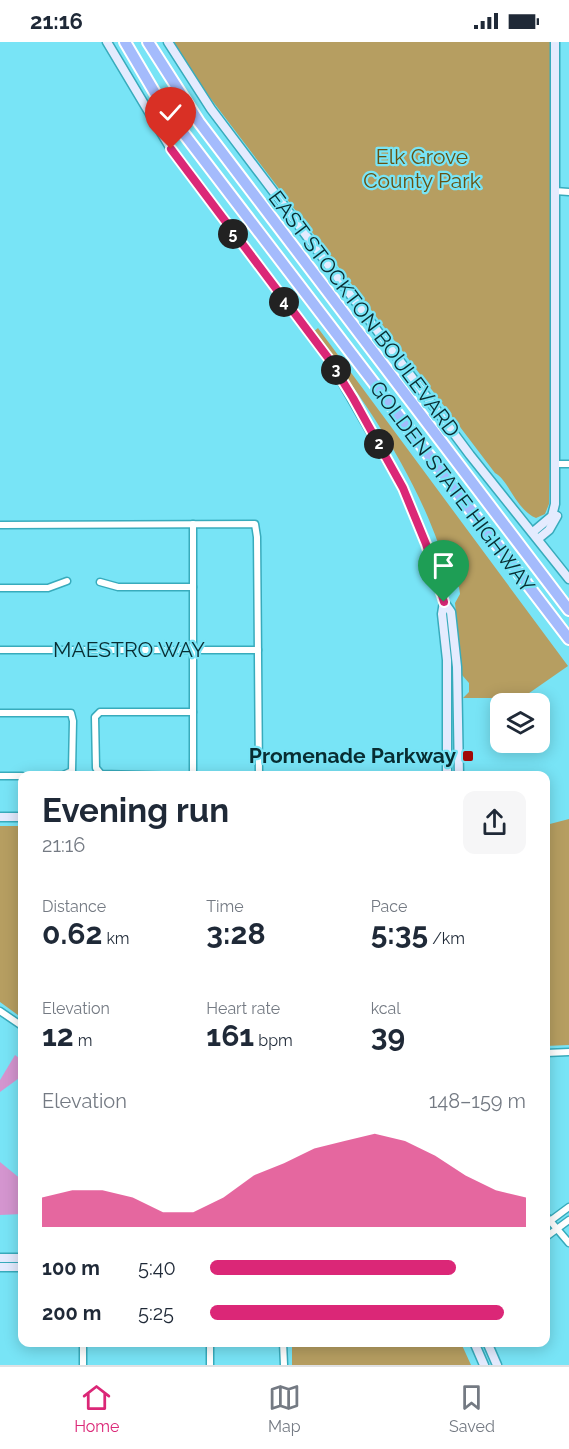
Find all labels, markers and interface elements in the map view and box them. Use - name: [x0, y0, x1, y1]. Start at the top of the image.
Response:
- text: 21:16: [30, 8, 83, 34]
- pin: [145, 87, 196, 149]
- icon: check: [154, 96, 187, 129]
- park label: Elk Grove County Park: [363, 144, 481, 193]
- street label: EAST STOCKTON BOULEVARD: [264, 186, 465, 442]
- pin: 5: [218, 219, 248, 249]
- text: 5: [229, 224, 237, 243]
- pin: 4: [269, 287, 299, 317]
- text: 4: [279, 292, 289, 311]
- pin: 3: [321, 355, 351, 385]
- text: 3: [332, 360, 340, 379]
- street label: GOLDEN STATE HIGHWAY: [365, 376, 540, 598]
- pin: 2: [364, 429, 394, 459]
- text: 2: [374, 434, 384, 453]
- pin: [418, 540, 469, 602]
- icon: arrive: [427, 549, 460, 582]
- street label: MAESTRO WAY: [53, 637, 205, 662]
- map controls: [490, 693, 550, 753]
- button: layers: [490, 693, 550, 753]
- place label: Promenade Parkway: [249, 743, 456, 768]
- marker: Promenade Parkway: [461, 749, 475, 763]
- text: Evening run: [42, 791, 229, 830]
- button: share: [463, 791, 526, 854]
- text: 21:16: [42, 833, 85, 857]
- text: Distance: [42, 897, 106, 916]
- text: Time: [206, 897, 244, 916]
- text: Pace: [371, 897, 407, 916]
- text: 0.62: [42, 916, 102, 951]
- text: 3:28: [206, 916, 266, 951]
- text: 5:35: [371, 916, 428, 951]
- text: km: [102, 929, 130, 948]
- text: /km: [428, 929, 465, 948]
- text: Elevation: [42, 999, 110, 1018]
- text: Heart rate: [206, 999, 280, 1018]
- text: kcal: [371, 999, 401, 1018]
- text: 12: [42, 1018, 74, 1053]
- text: 161: [206, 1018, 254, 1053]
- text: 39: [371, 1018, 405, 1053]
- text: m: [74, 1031, 93, 1050]
- text: bpm: [254, 1031, 293, 1050]
- text: Elevation: [42, 1089, 127, 1113]
- text: 148–159 m: [429, 1089, 526, 1113]
- text: 100 m: [42, 1256, 100, 1280]
- text: 5:40: [138, 1256, 176, 1280]
- text: 200 m: [42, 1301, 101, 1325]
- text: 5:25: [138, 1301, 174, 1325]
- tab: Home: [74, 1381, 119, 1436]
- tab: Map: [268, 1381, 301, 1436]
- tab: Saved: [449, 1381, 495, 1436]

